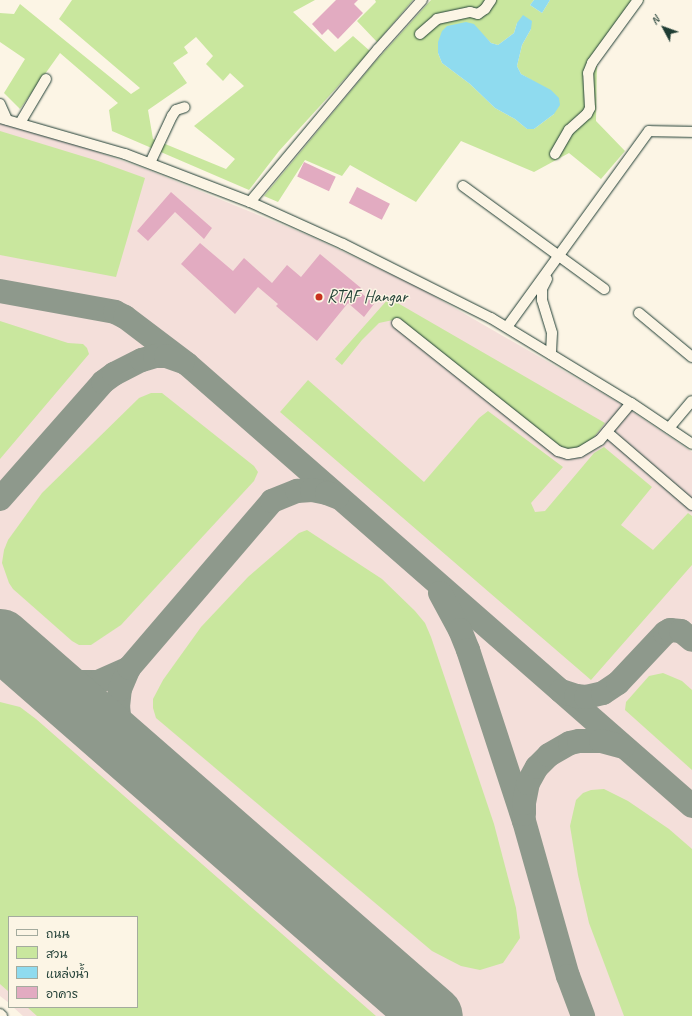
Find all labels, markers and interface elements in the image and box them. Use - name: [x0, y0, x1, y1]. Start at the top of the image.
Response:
- north arrow: [644, 8, 684, 48]
- text: N: [647, 13, 662, 27]
- place label: RTAF Hangar: [327, 287, 407, 307]
- marker: RTAF Hangar: [314, 292, 324, 302]
- legend: [8, 916, 138, 1008]
- text: ถนน: [46, 926, 70, 942]
- text: สวน: [46, 946, 67, 962]
- text: แหล่งน้ำ: [46, 966, 89, 982]
- text: อาคาร: [46, 986, 78, 1002]

